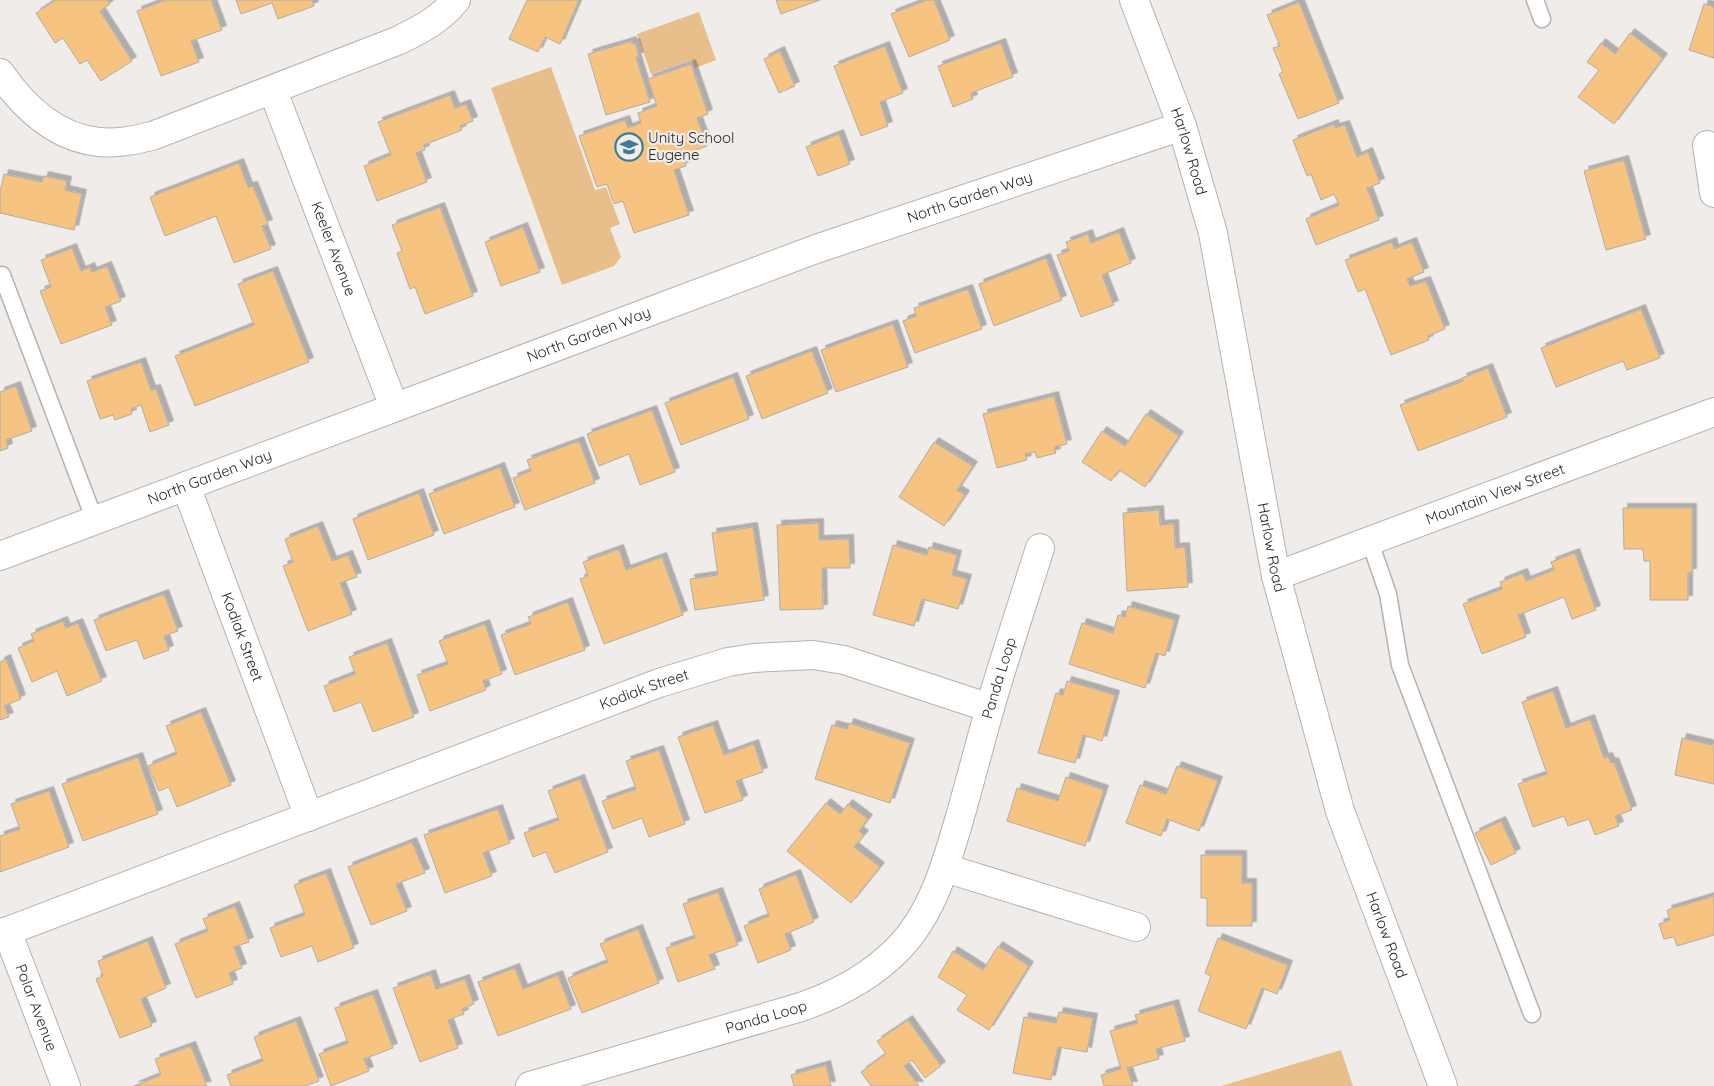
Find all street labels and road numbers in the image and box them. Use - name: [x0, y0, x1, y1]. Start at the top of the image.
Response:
- street label: Harlow Road: [1167, 105, 1212, 197]
- street label: North Garden Way: [904, 167, 1035, 227]
- street label: Keeler Avenue: [307, 199, 361, 299]
- street label: North Garden Way: [524, 302, 653, 366]
- street label: North Garden Way: [145, 445, 274, 509]
- street label: Mountain View Street: [1423, 459, 1567, 528]
- street label: Harlow Road: [1254, 501, 1290, 594]
- street label: Kodiak Street: [217, 590, 268, 684]
- street label: Panda Loop: [977, 635, 1020, 721]
- street label: Kodiak Street: [597, 665, 691, 714]
- street label: Harlow Road: [1362, 889, 1412, 981]
- street label: Polar Avenue: [11, 961, 62, 1054]
- street label: Panda Loop: [723, 996, 809, 1038]

